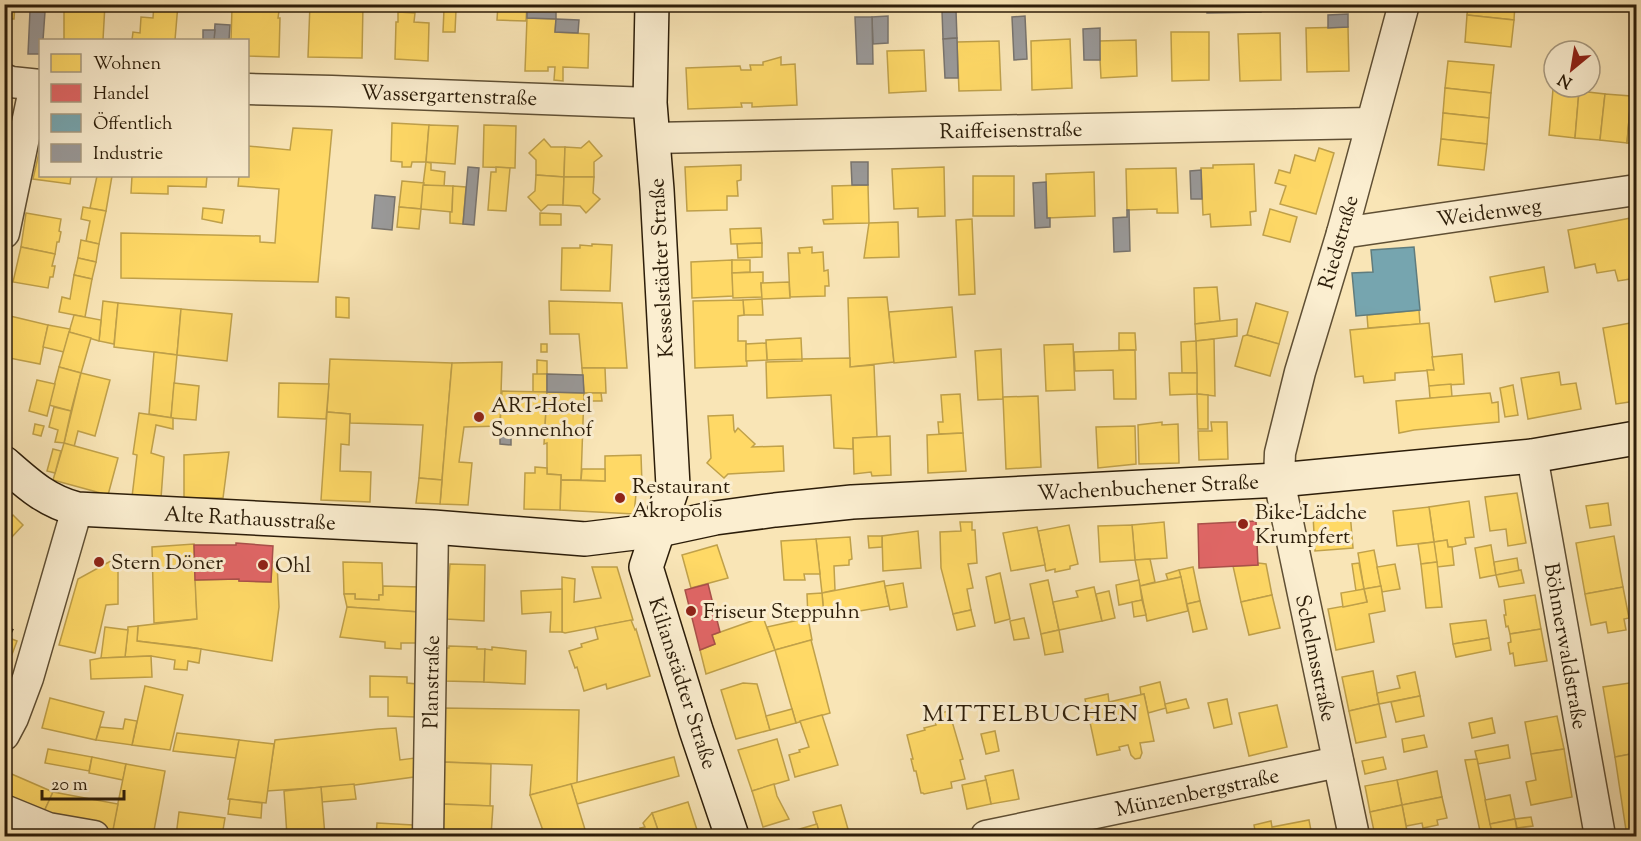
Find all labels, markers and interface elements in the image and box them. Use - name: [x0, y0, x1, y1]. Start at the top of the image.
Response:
- legend: [39, 39, 249, 177]
- north arrow: [1542, 39, 1602, 99]
- text: Wohnen: [93, 52, 161, 78]
- text: N: [1554, 67, 1577, 93]
- street label: Wassergartenstraße: [360, 79, 538, 115]
- text: Handel: [93, 82, 149, 108]
- text: Öffentlich: [93, 112, 173, 138]
- street label: Raiffeisenstraße: [939, 116, 1083, 148]
- text: Industrie: [93, 142, 163, 168]
- street label: Kesselstädter Straße: [643, 177, 683, 359]
- street label: Riedstraße: [1312, 192, 1368, 293]
- street label: Weidenweg: [1435, 192, 1544, 236]
- place label: ART-Hotel Sonnenhof: [491, 392, 594, 446]
- marker: ART-Hotel Sonnenhof: [472, 410, 486, 424]
- street label: Wachenbuchener Straße: [1036, 468, 1260, 510]
- place label: Restaurant Akropolis: [632, 473, 730, 527]
- marker: Restaurant Akropolis: [613, 491, 627, 505]
- place label: Bike-Lädche Krumpfert: [1255, 499, 1367, 553]
- street label: Alte Rathausstraße: [163, 501, 336, 539]
- marker: Bike-Lädche Krumpfert: [1236, 517, 1250, 531]
- place label: Stern Döner: [111, 549, 223, 579]
- place label: Ohl: [275, 552, 311, 582]
- marker: Stern Döner: [92, 555, 106, 569]
- marker: Ohl: [256, 558, 270, 572]
- street label: Böhmerwaldstraße: [1535, 561, 1593, 732]
- street label: Schelmsstraße: [1286, 592, 1342, 725]
- street label: Kilianstädter Straße: [639, 594, 723, 773]
- place label: Friseur Steppuhn: [703, 598, 860, 628]
- marker: Friseur Steppuhn: [684, 604, 698, 618]
- street label: Planstraße: [417, 635, 449, 729]
- district label: MITTELBUCHEN: [922, 698, 1140, 732]
- street label: Münzenbergstraße: [1113, 762, 1282, 826]
- scale bar: [42, 763, 124, 801]
- text: 20 m: [51, 773, 88, 799]

